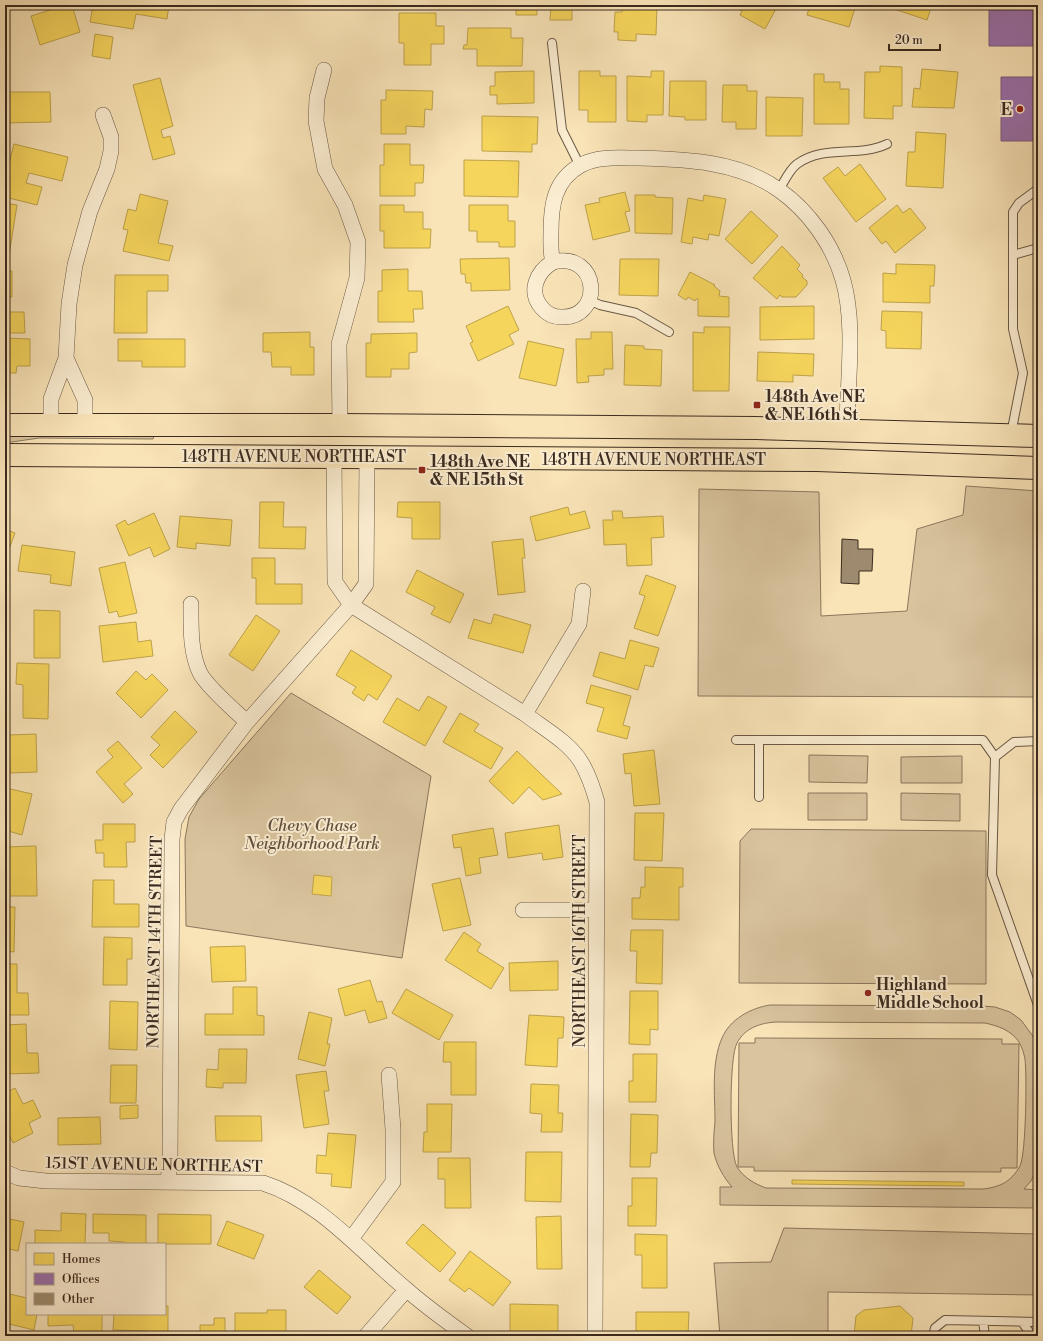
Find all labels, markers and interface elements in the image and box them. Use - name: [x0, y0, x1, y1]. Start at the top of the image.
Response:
- scale bar: [889, 26, 940, 52]
- text: 20 m: [895, 33, 923, 48]
- place label: E: [1001, 100, 1012, 120]
- marker: E: [1015, 104, 1025, 114]
- place label: 148th Ave NE & NE 16th St: [765, 387, 865, 425]
- marker: 148th Ave NE & NE 16th St: [752, 400, 762, 410]
- street label: 148TH AVENUE NORTHEAST: [182, 447, 406, 467]
- street label: 148TH AVENUE NORTHEAST: [542, 450, 766, 470]
- place label: 148th Ave NE & NE 15th St: [430, 452, 530, 490]
- marker: 148th Ave NE & NE 15th St: [417, 465, 427, 475]
- park label: Chevy Chase Neighborhood Park: [243, 816, 380, 854]
- street label: NORTHEAST 16TH STREET: [570, 835, 590, 1047]
- street label: NORTHEAST 14TH STREET: [143, 836, 167, 1048]
- place label: Highland Middle School: [876, 975, 985, 1013]
- marker: Highland Middle School: [863, 988, 873, 998]
- street label: 151ST AVENUE NORTHEAST: [45, 1153, 263, 1177]
- legend: [26, 1243, 166, 1315]
- text: Homes: [62, 1252, 100, 1267]
- text: Offices: [62, 1272, 100, 1287]
- text: Other: [62, 1292, 94, 1307]

